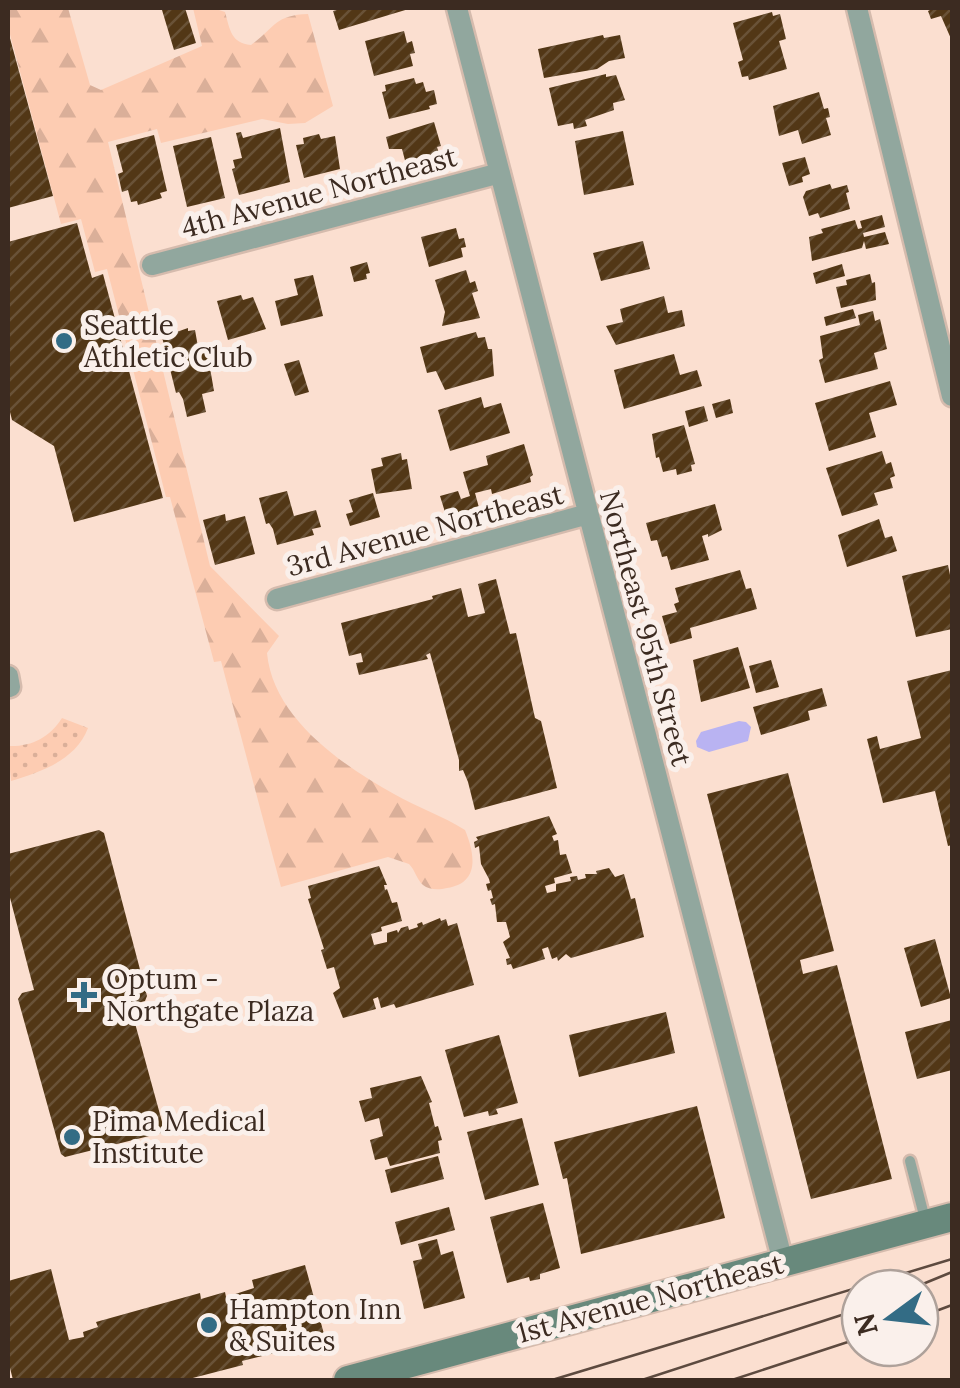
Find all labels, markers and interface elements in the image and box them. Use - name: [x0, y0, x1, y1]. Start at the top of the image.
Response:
- street label: 4th Avenue Northeast: [178, 138, 461, 246]
- place label: Seattle Athletic Club: [83, 307, 253, 375]
- marker: Seattle Athletic Club: [53, 330, 75, 352]
- street label: 3rd Avenue Northeast: [283, 476, 567, 584]
- street label: Northeast 95th Street: [592, 486, 700, 770]
- place label: Optum - Northgate Plaza: [106, 961, 314, 1029]
- marker: Optum - Northgate Plaza: [71, 982, 97, 1008]
- place label: Pima Medical Institute: [92, 1103, 266, 1171]
- marker: Pima Medical Institute: [61, 1126, 83, 1148]
- street label: 1st Avenue Northeast: [513, 1245, 787, 1351]
- north arrow: [840, 1268, 940, 1368]
- place label: Hampton Inn & Suites: [229, 1291, 402, 1359]
- text: N: [846, 1309, 886, 1340]
- marker: Hampton Inn & Suites: [198, 1314, 220, 1336]

